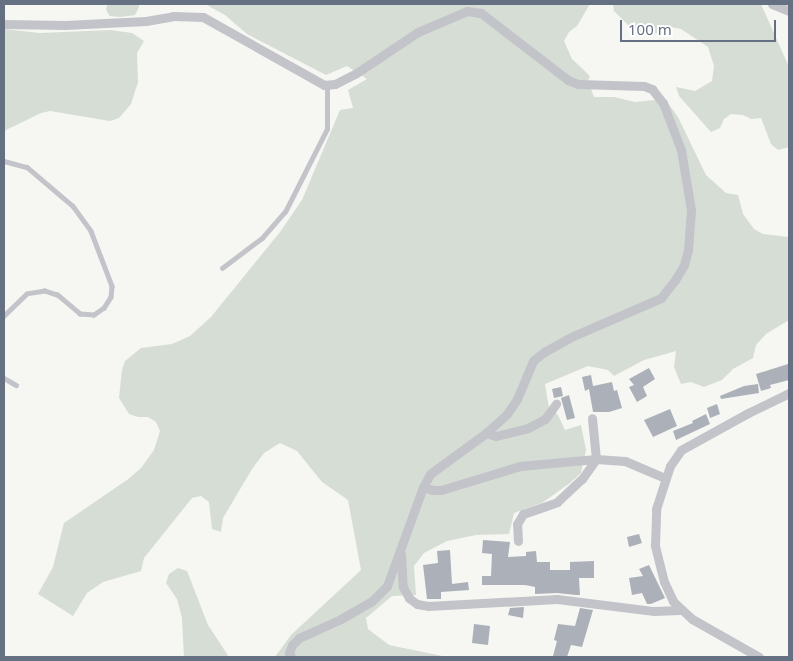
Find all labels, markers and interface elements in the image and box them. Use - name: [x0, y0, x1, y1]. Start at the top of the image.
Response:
- scale bar: [623, 10, 779, 42]
- text: 100 m: [628, 19, 672, 39]

